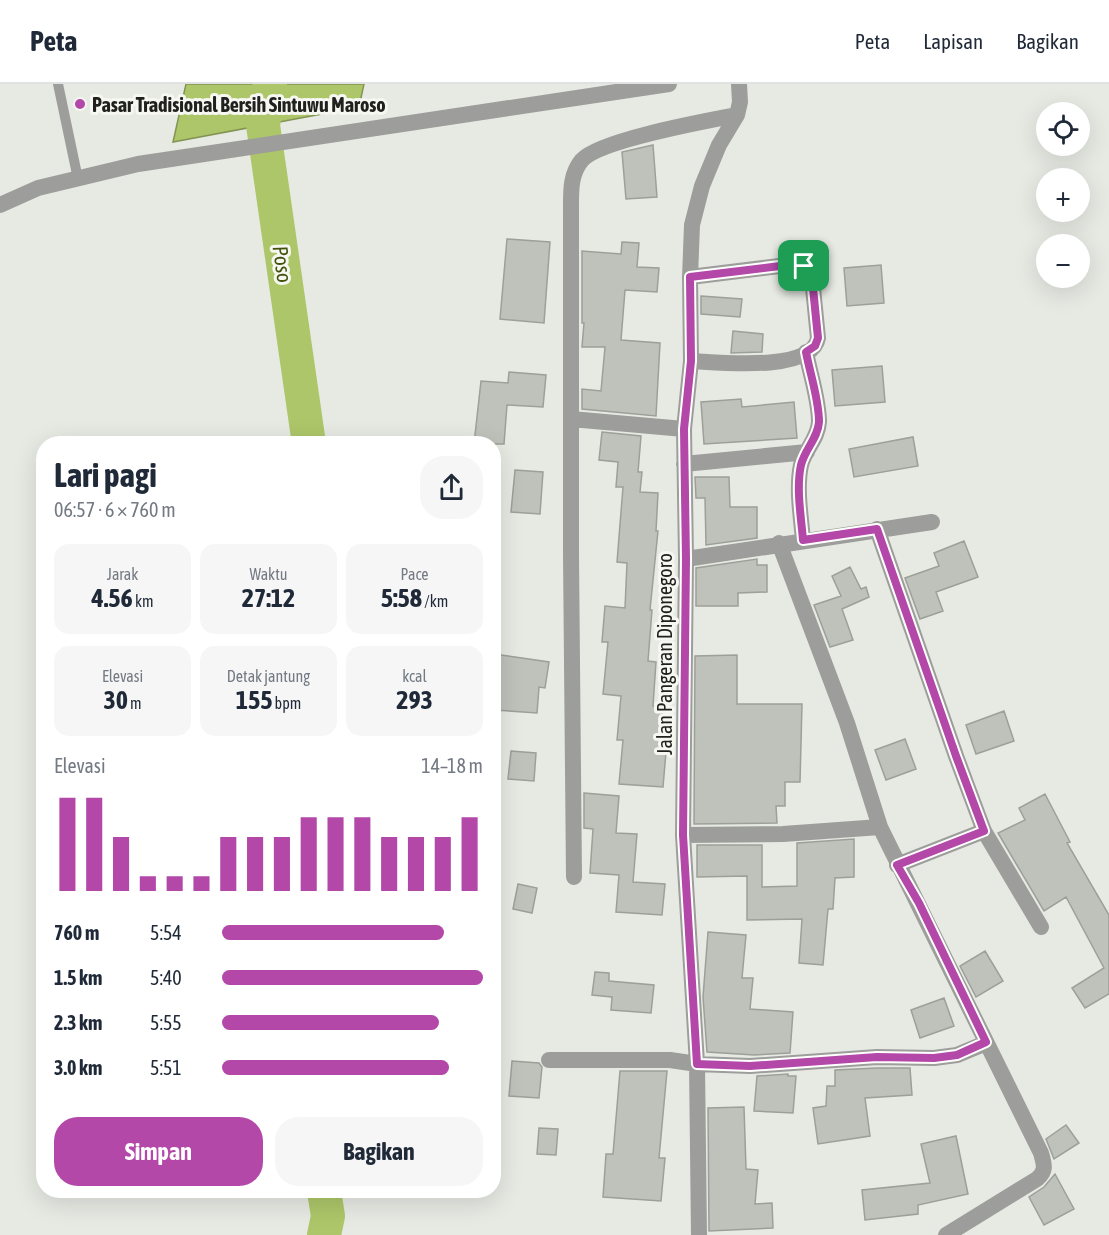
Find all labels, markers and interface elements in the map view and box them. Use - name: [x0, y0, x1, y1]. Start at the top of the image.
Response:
- text: Peta: [30, 25, 77, 57]
- text: Peta: [855, 29, 890, 53]
- text: Lapisan: [923, 29, 983, 53]
- text: Bagikan: [1016, 29, 1079, 53]
- place label: Pasar Tradisional Bersih Sintuwu Maroso: [92, 93, 386, 116]
- marker: Pasar Tradisional Bersih Sintuwu Maroso: [73, 97, 87, 111]
- map controls: [1036, 102, 1090, 288]
- button: locate: [1036, 102, 1090, 156]
- button: +: [1036, 168, 1090, 222]
- button: −: [1036, 234, 1090, 288]
- pin: [778, 240, 829, 291]
- water label: Poso: [269, 244, 297, 284]
- icon: arrive: [787, 249, 820, 282]
- text: Lari pagi: [54, 456, 157, 494]
- button: share: [420, 456, 483, 519]
- text: 06:57 · 6 × 760 m: [54, 498, 176, 521]
- street label: Jalan Pangeran Diponegoro: [653, 553, 676, 755]
- text: Jarak: [107, 565, 138, 583]
- text: Waktu: [250, 565, 287, 583]
- text: Pace: [400, 565, 429, 583]
- text: 4.56: [91, 583, 133, 613]
- text: 27:12: [242, 583, 295, 613]
- text: 5:58: [381, 583, 422, 613]
- text: km: [133, 592, 154, 610]
- text: /km: [422, 592, 448, 610]
- text: Elevasi: [102, 667, 143, 685]
- text: Detak jantung: [227, 667, 310, 685]
- text: kcal: [402, 667, 427, 685]
- text: 30: [103, 685, 128, 715]
- text: 155: [236, 685, 272, 715]
- text: 293: [396, 685, 433, 715]
- text: m: [128, 694, 142, 712]
- text: bpm: [272, 694, 301, 712]
- text: Elevasi: [54, 754, 106, 777]
- text: 14–18 m: [421, 754, 483, 777]
- text: 760 m: [54, 921, 99, 944]
- text: 5:54: [150, 921, 182, 944]
- text: 1.5 km: [54, 966, 102, 989]
- text: 5:40: [150, 966, 182, 989]
- text: 2.3 km: [54, 1011, 102, 1034]
- text: 5:55: [150, 1011, 182, 1034]
- text: 3.0 km: [54, 1056, 102, 1079]
- text: 5:51: [150, 1056, 182, 1079]
- button: Simpan: [54, 1117, 263, 1186]
- button: Bagikan: [275, 1117, 483, 1186]

